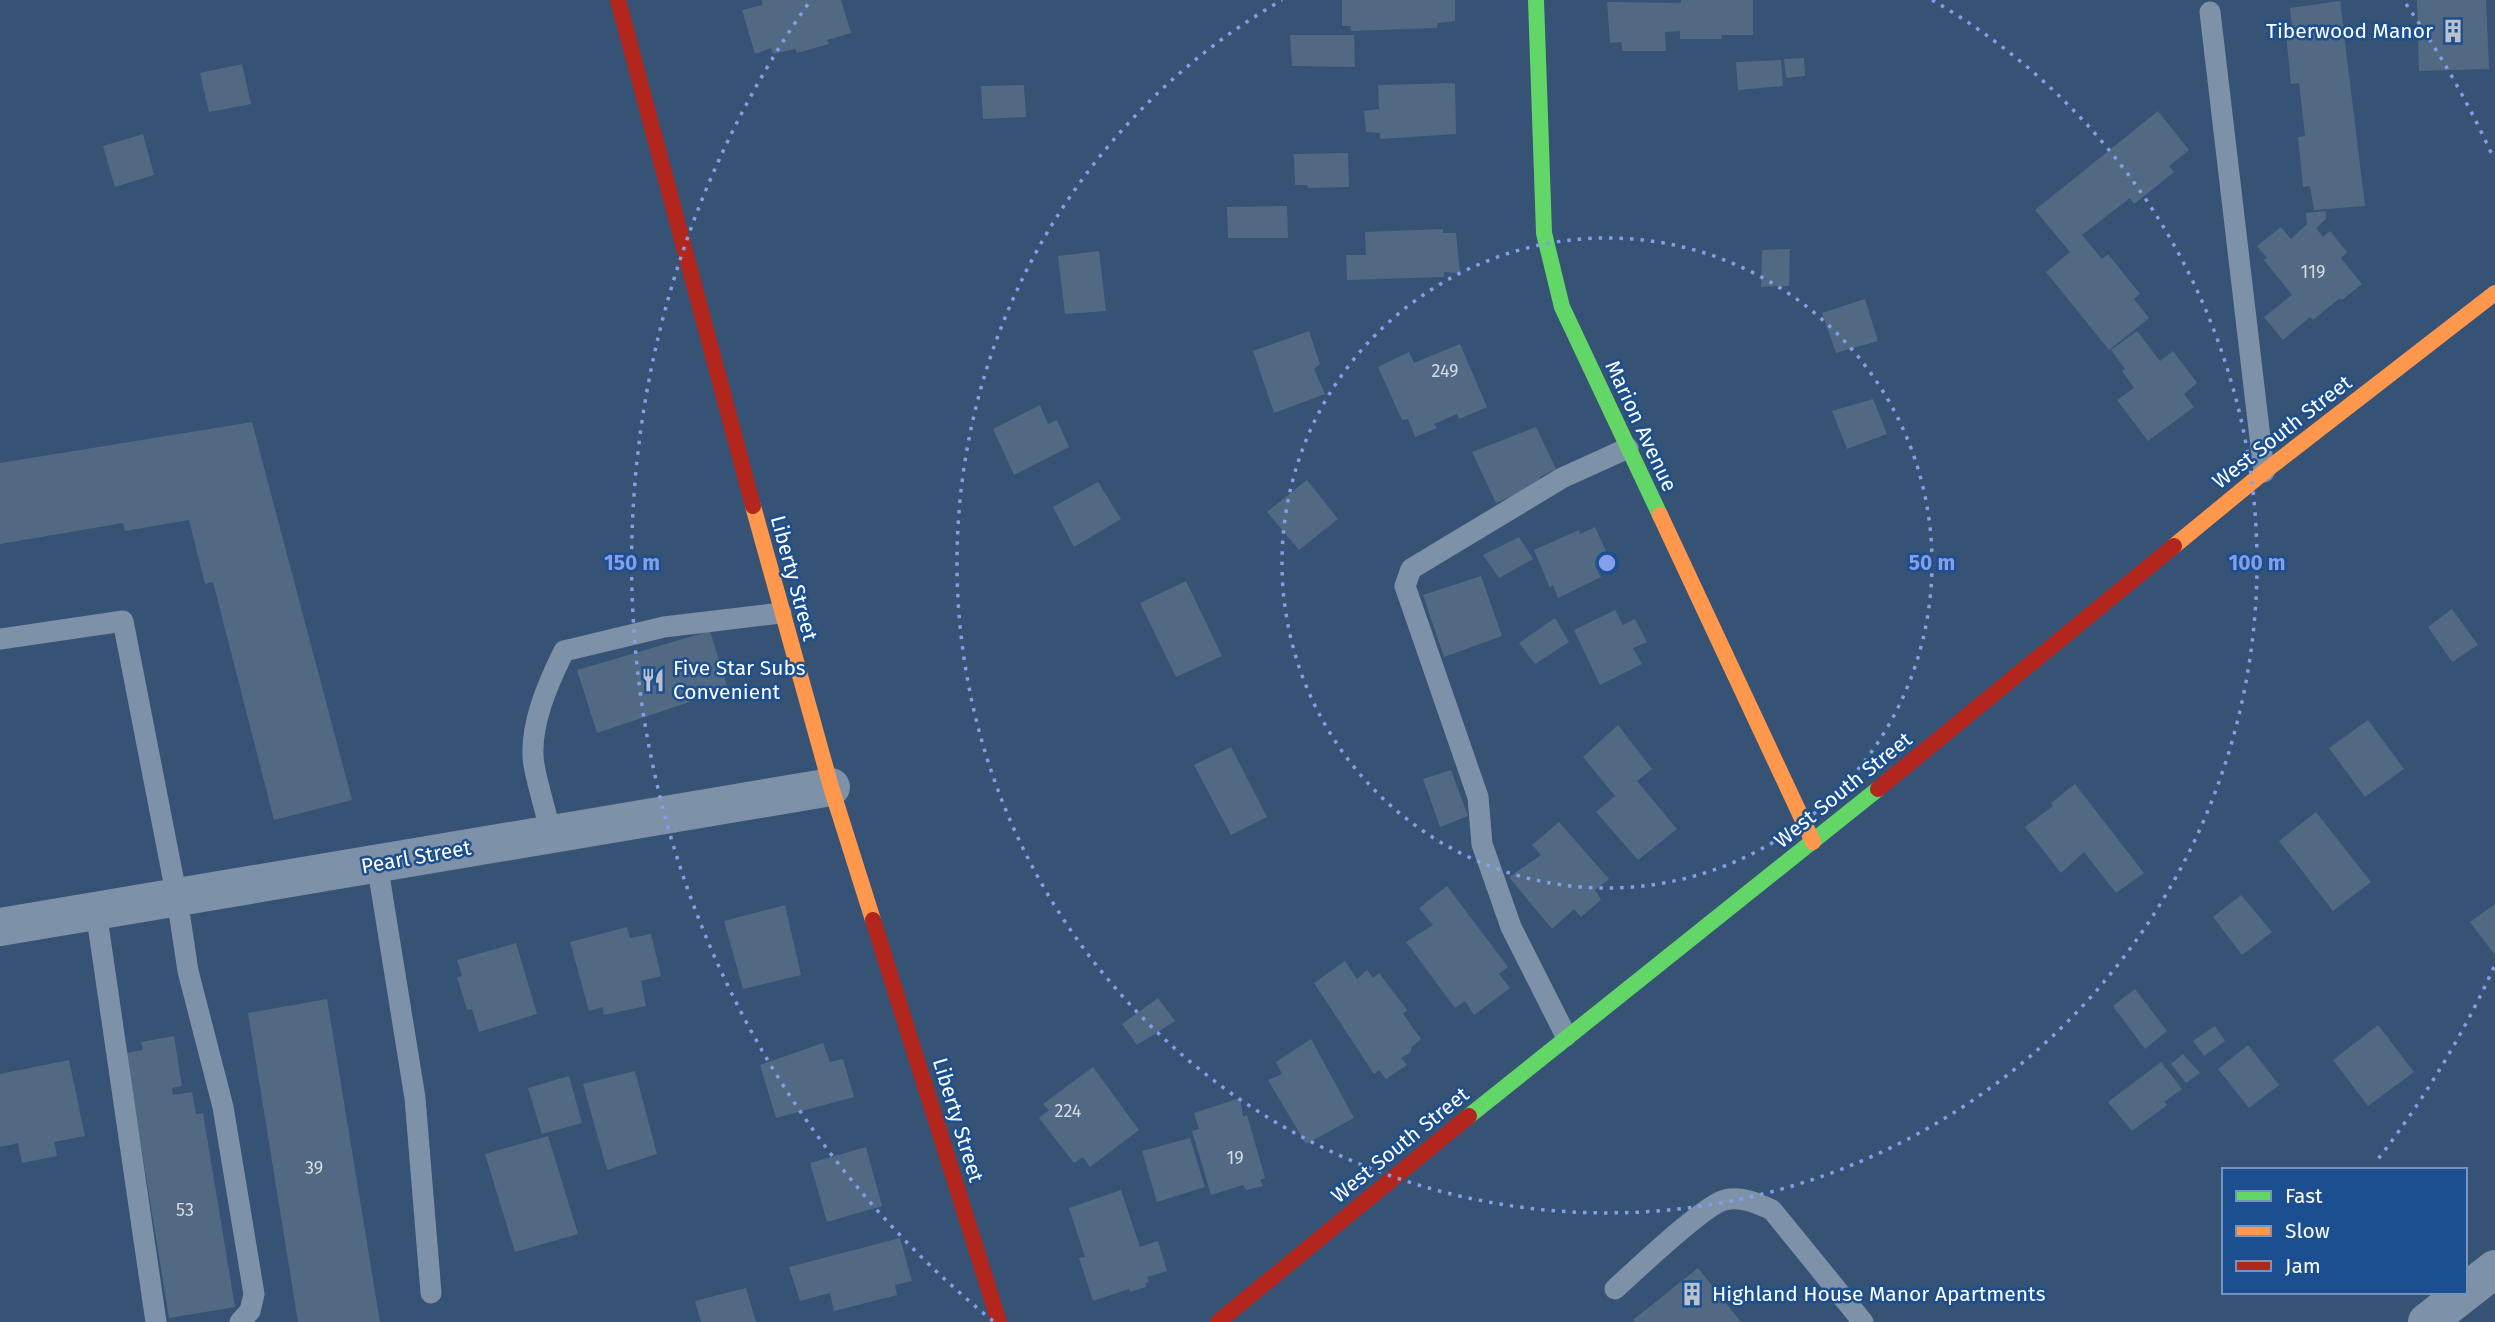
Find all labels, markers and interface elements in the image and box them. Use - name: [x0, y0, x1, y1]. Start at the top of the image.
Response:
- building icon: Tiberwood Manor: [2439, 17, 2467, 45]
- place label: Tiberwood Manor: [2266, 18, 2433, 44]
- house number: 119: [2301, 261, 2325, 283]
- street label: Marion Avenue: [1599, 356, 1683, 496]
- house number: 249: [1431, 360, 1459, 382]
- street label: West South Street: [2207, 369, 2357, 495]
- street label: Liberty Street: [765, 512, 823, 644]
- text: 150 m: [604, 550, 660, 576]
- text: 50 m: [1909, 550, 1955, 576]
- text: 100 m: [2228, 550, 2286, 576]
- centre of rings: [1595, 551, 1619, 575]
- place label: Five Star Subs Convenient: [673, 655, 806, 705]
- restaurant icon: Five Star Subs Convenient: [639, 666, 667, 694]
- street label: West South Street: [1769, 726, 1918, 854]
- street label: Pearl Street: [359, 834, 473, 879]
- street label: Liberty Street: [927, 1055, 989, 1186]
- street label: West South Street: [1326, 1081, 1475, 1209]
- house number: 224: [1055, 1100, 1082, 1122]
- house number: 19: [1226, 1147, 1244, 1169]
- house number: 39: [305, 1157, 323, 1179]
- legend: [2222, 1168, 2467, 1294]
- text: Fast: [2285, 1183, 2323, 1209]
- house number: 53: [176, 1199, 194, 1221]
- text: Slow: [2285, 1218, 2330, 1244]
- text: Jam: [2285, 1253, 2321, 1279]
- building icon: Highland House Manor Apartments: [1678, 1280, 1706, 1308]
- place label: Highland House Manor Apartments: [1712, 1281, 2046, 1307]

